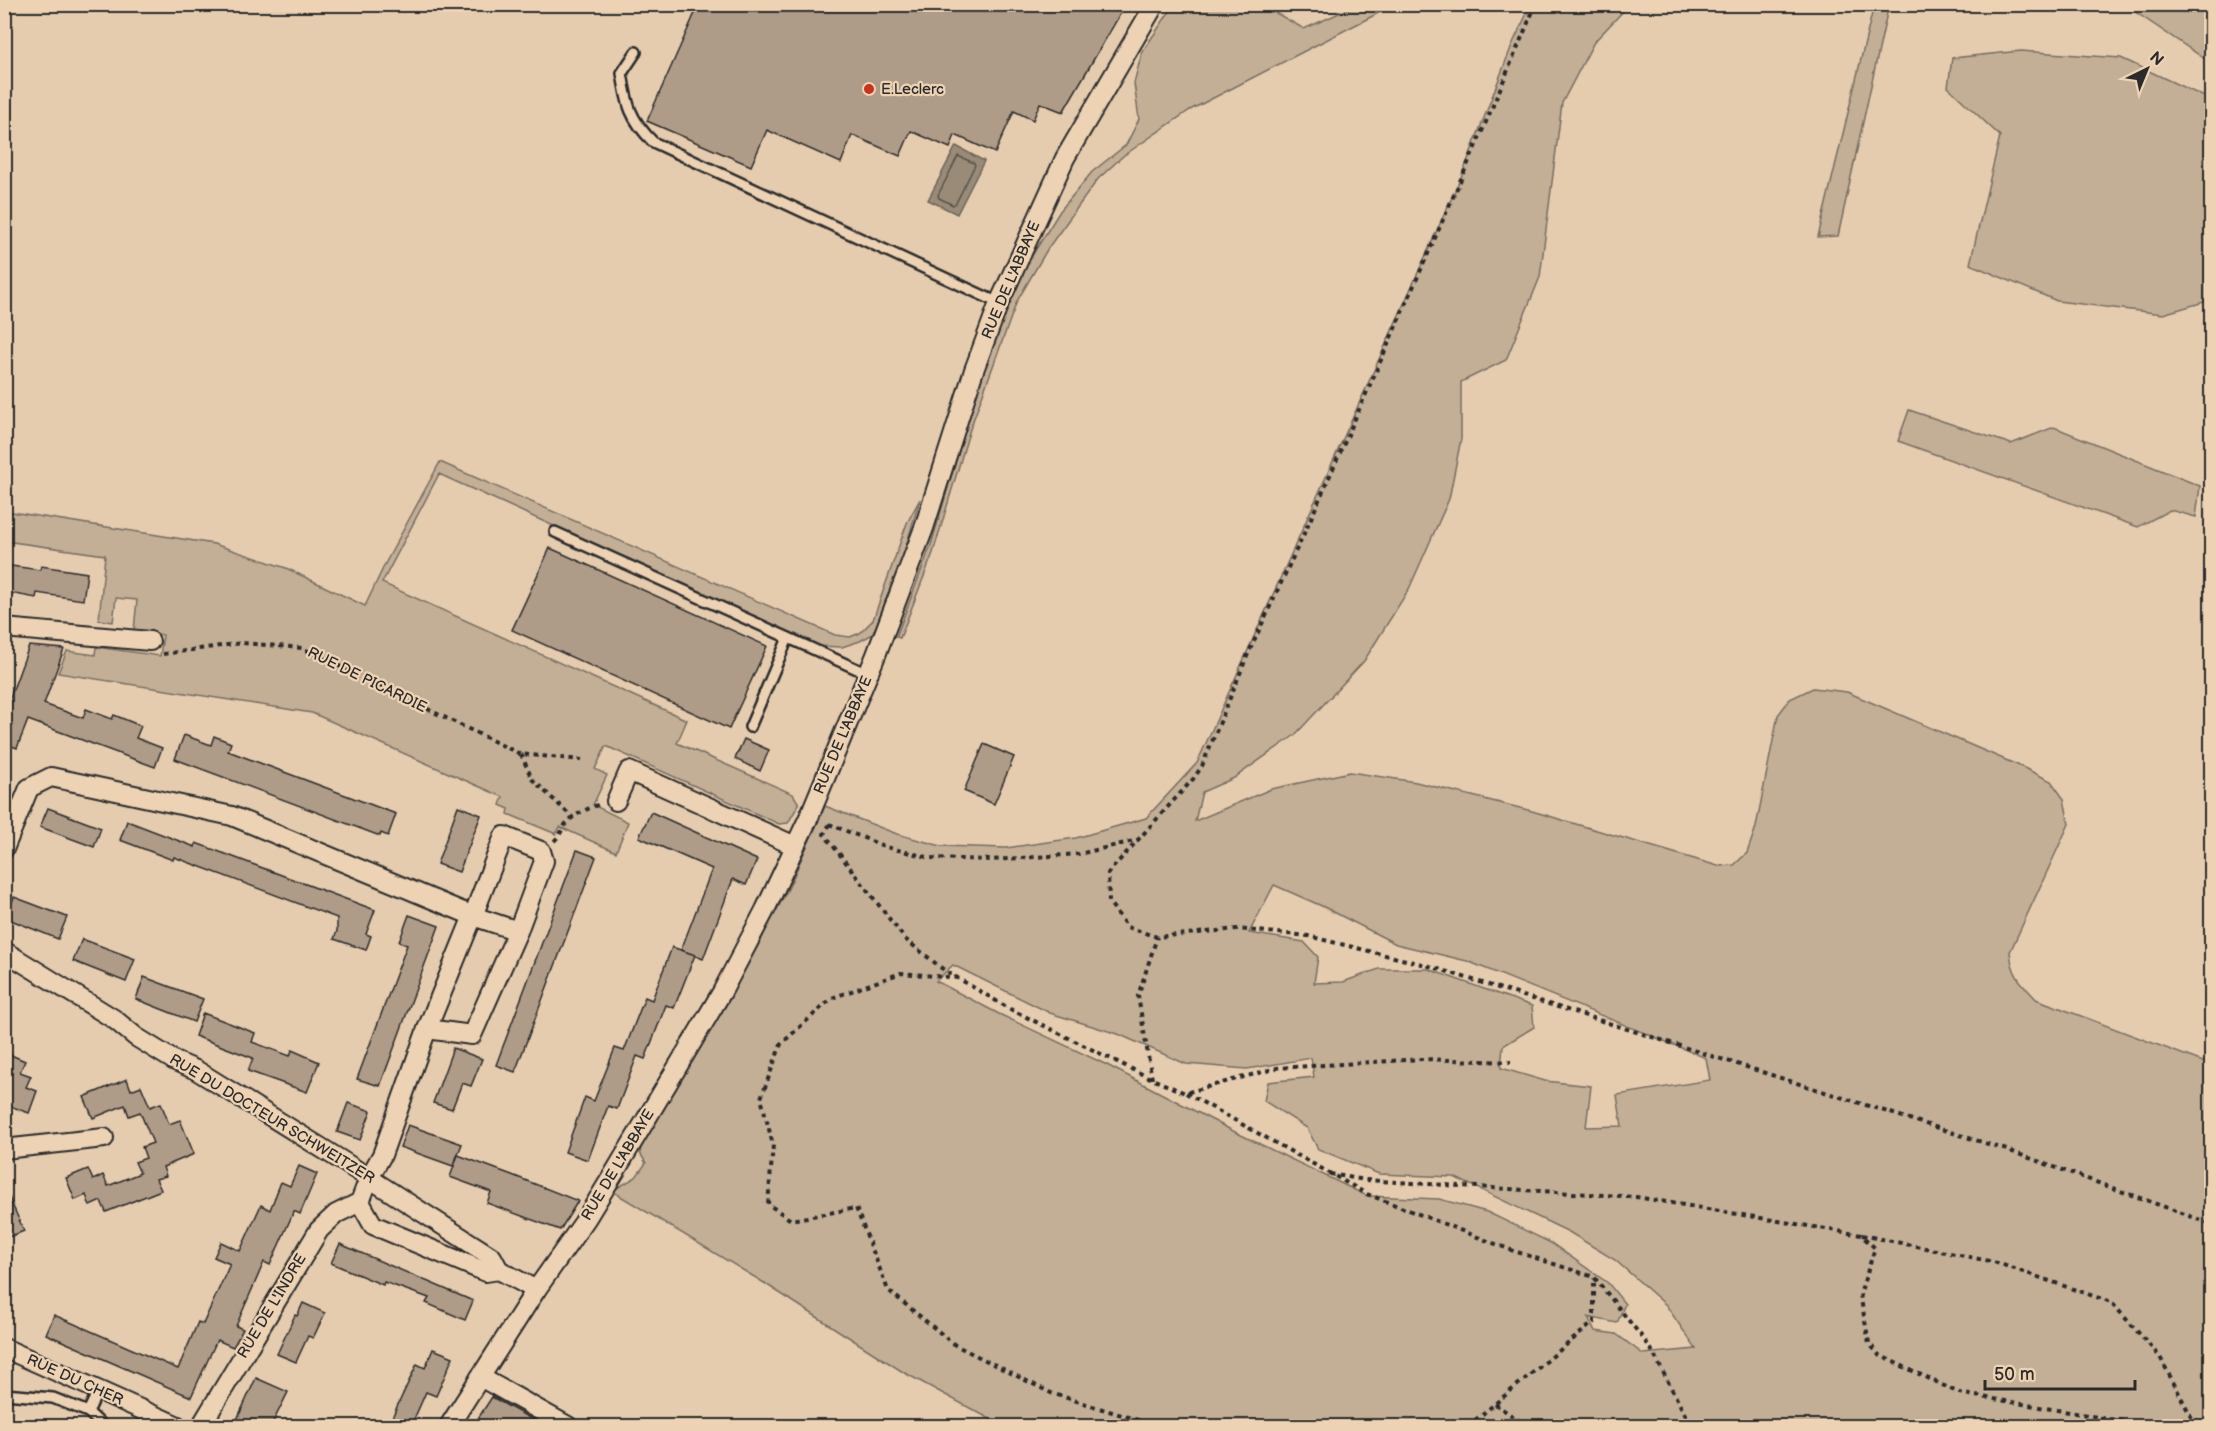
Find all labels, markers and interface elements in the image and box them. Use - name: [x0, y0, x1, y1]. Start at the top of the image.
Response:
- north arrow: [2117, 39, 2177, 99]
- text: N: [2145, 48, 2167, 70]
- place label: E.Leclerc: [881, 80, 944, 99]
- marker: E.Leclerc: [862, 82, 876, 96]
- street label: RUE DE L'ABBAYE: [978, 218, 1044, 342]
- street label: RUE DE PICARDIE: [304, 643, 430, 717]
- street label: RUE DE L'ABBAYE: [810, 673, 876, 797]
- street label: RUE DU DOCTEUR SCHWEITZER: [166, 1050, 378, 1188]
- street label: RUE DE L'ABBAYE: [577, 1106, 659, 1224]
- street label: RUE DE L'INDRE: [233, 1250, 311, 1362]
- street label: RUE DU CHER: [24, 1350, 127, 1410]
- scale bar: [1985, 1353, 2135, 1391]
- text: 50 m: [1994, 1364, 2035, 1385]

